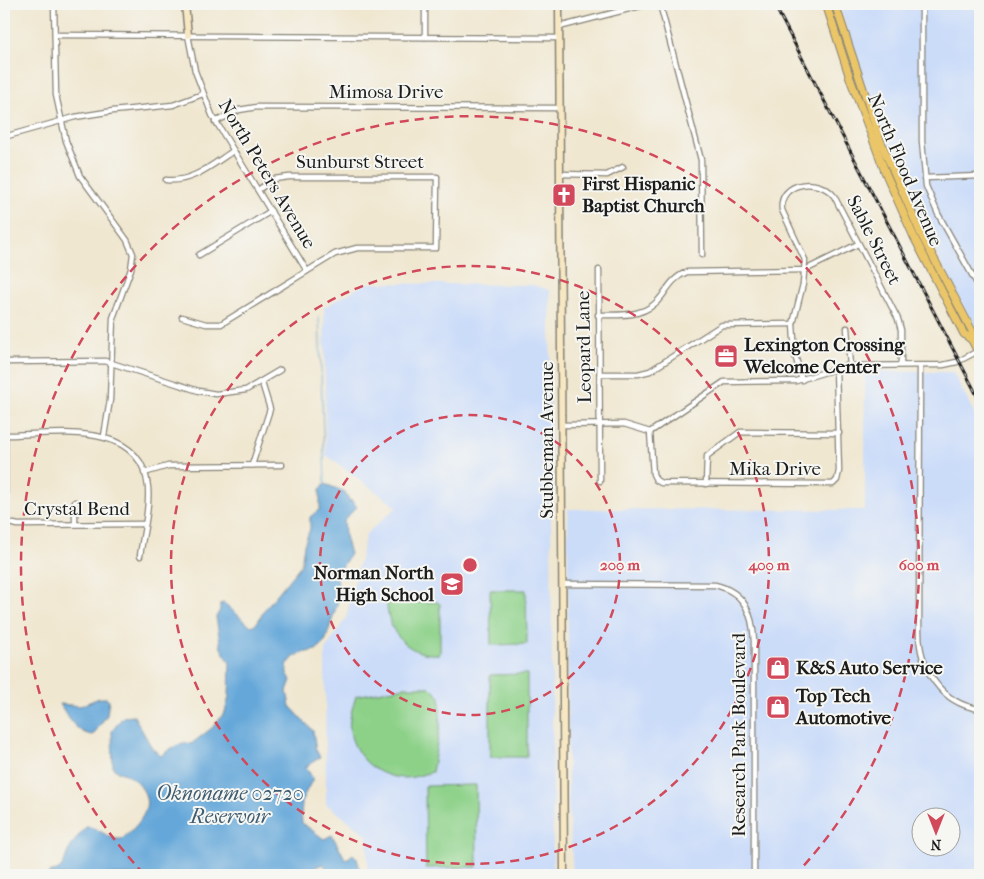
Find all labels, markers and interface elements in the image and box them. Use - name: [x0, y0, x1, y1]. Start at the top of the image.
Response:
- street label: Mimosa Drive: [329, 81, 443, 103]
- street label: North Flood Avenue: [863, 90, 947, 250]
- street label: North Peters Avenue: [214, 95, 320, 253]
- street label: Sunburst Street: [296, 151, 424, 173]
- place label: First Hispanic Baptist Church: [581, 173, 705, 217]
- church icon: First Hispanic Baptist Church: [551, 182, 577, 208]
- street label: Sable Street: [842, 192, 906, 288]
- street label: Leopard Lane: [572, 291, 596, 403]
- place label: Lexington Crossing Welcome Center: [743, 334, 905, 378]
- office icon: Lexington Crossing Welcome Center: [713, 343, 739, 369]
- street label: Stubbeman Avenue: [536, 361, 558, 519]
- street label: Mika Drive: [729, 458, 821, 480]
- street label: Crystal Bend: [24, 498, 131, 520]
- centre of rings: [461, 556, 479, 574]
- text: 200 m: [600, 556, 640, 574]
- text: 400 m: [747, 556, 790, 574]
- text: 600 m: [899, 556, 940, 574]
- place label: Norman North High School: [313, 562, 435, 606]
- school or university icon: Norman North High School: [439, 571, 465, 597]
- street label: Research Park Boulevard: [728, 632, 750, 837]
- shop icon: K&S Auto Service: [765, 655, 791, 681]
- place label: K&S Auto Service: [796, 657, 943, 679]
- place label: Top Tech Automotive: [795, 685, 892, 729]
- shop icon: Top Tech Automotive: [765, 694, 791, 720]
- water label: Oknoname 02720 Reservoir: [156, 782, 304, 828]
- north arrow: [912, 806, 962, 856]
- text: N: [930, 836, 941, 853]

